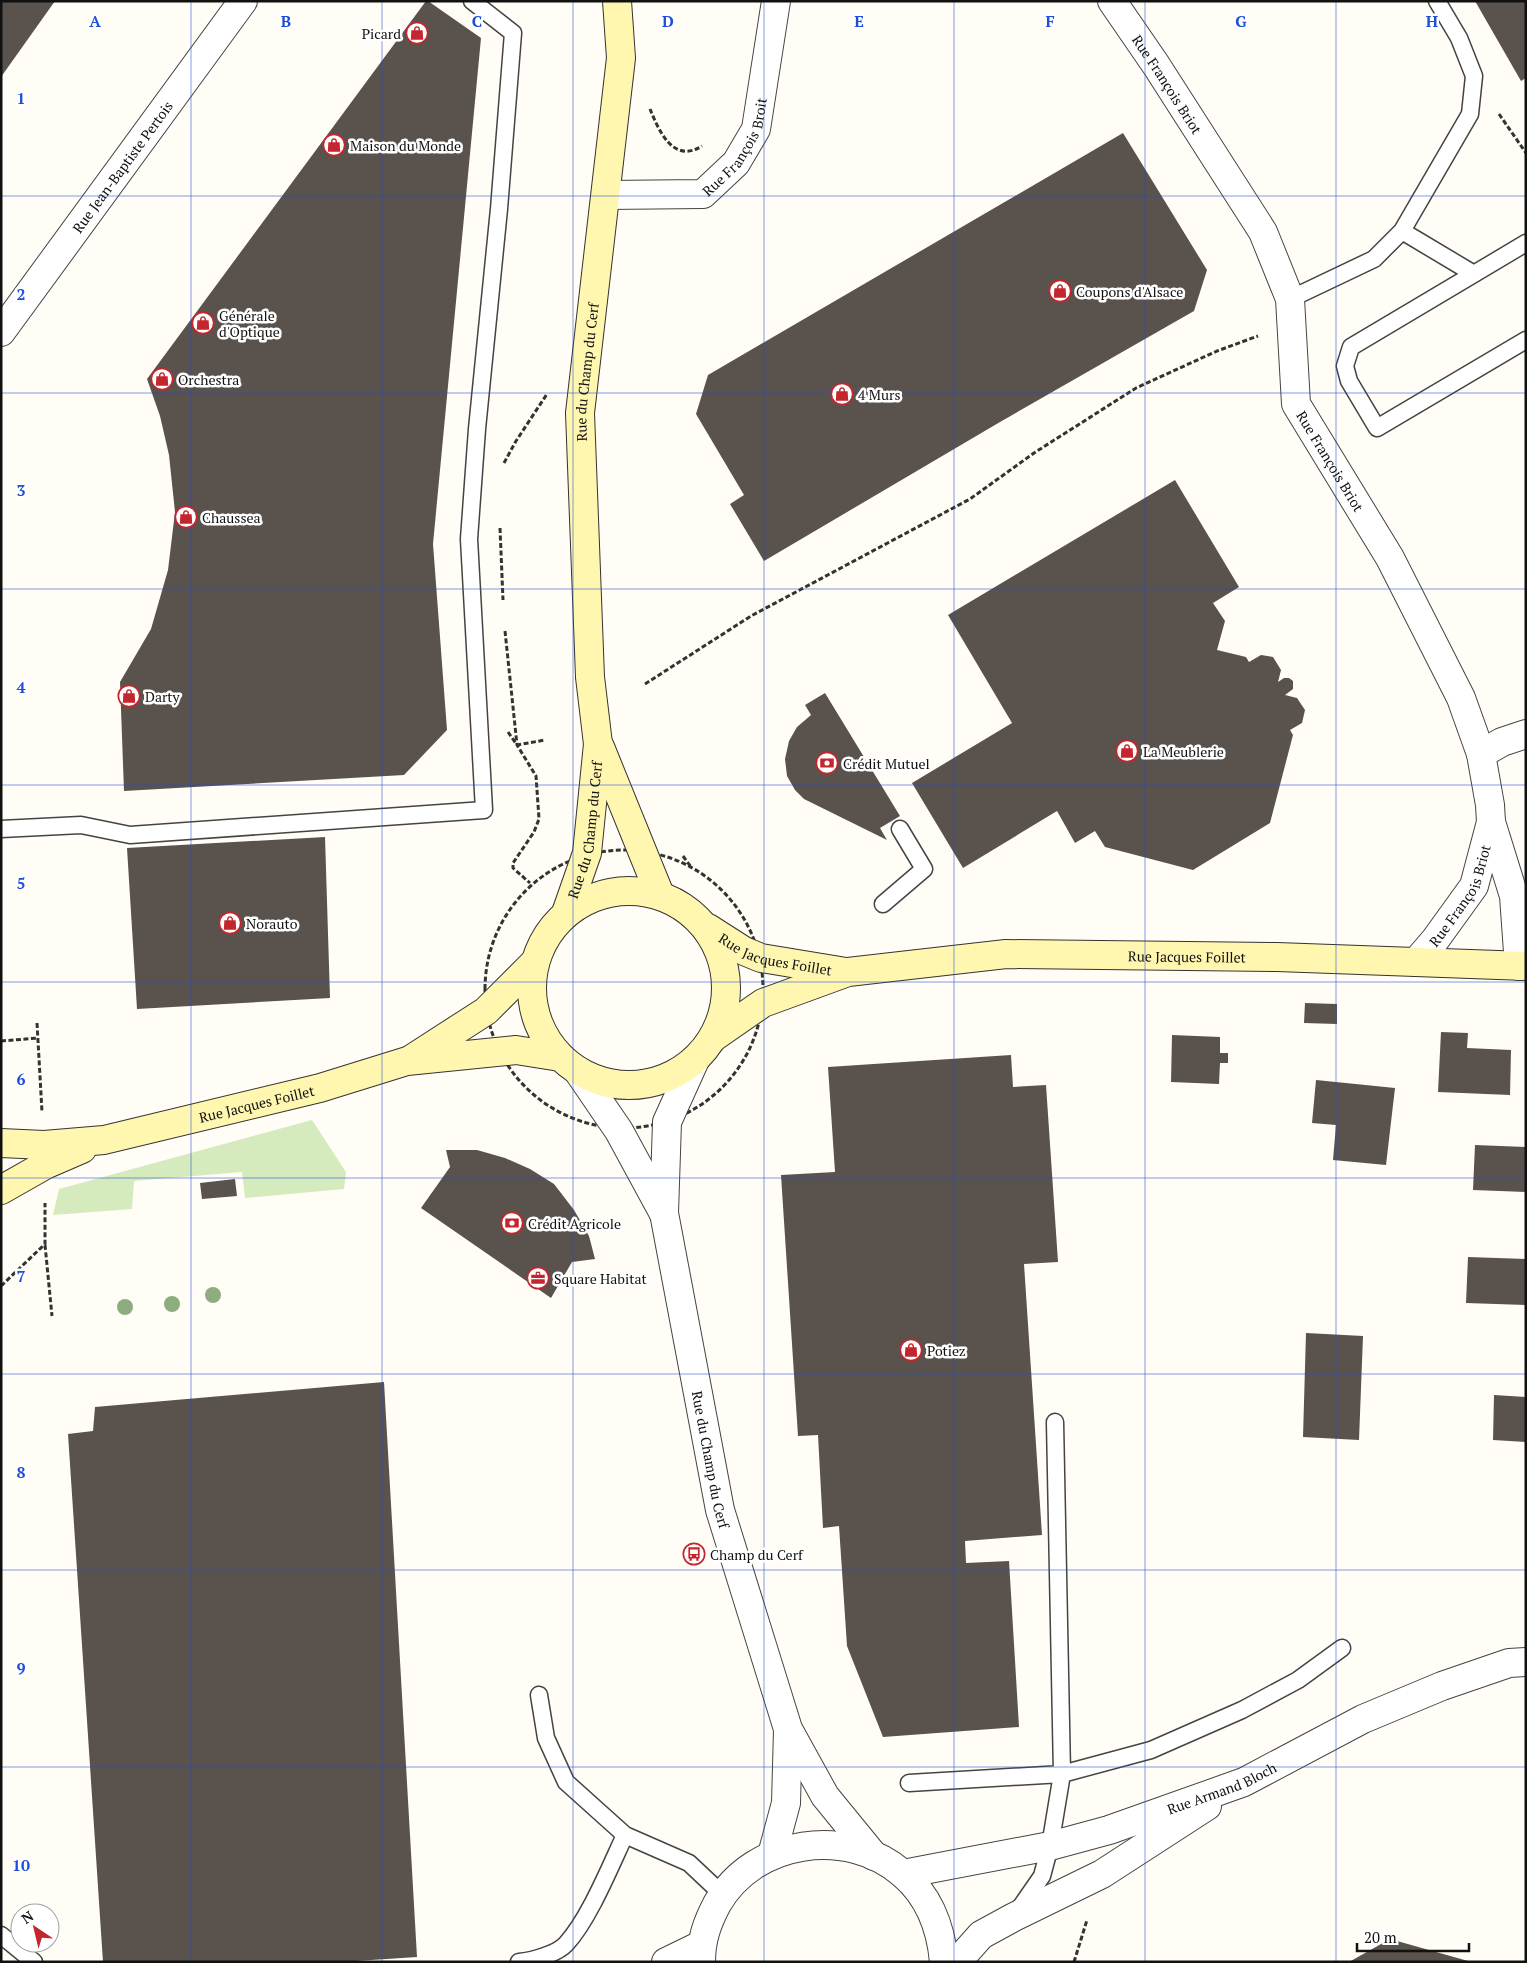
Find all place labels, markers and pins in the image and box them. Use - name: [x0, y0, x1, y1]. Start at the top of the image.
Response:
- shop icon: Picard: [405, 21, 429, 45]
- place label: Picard: [362, 24, 401, 43]
- shop icon: Maison du Monde: [322, 133, 346, 157]
- place label: Maison du Monde: [350, 136, 461, 155]
- shop icon: Coupons d'Alsace: [1048, 279, 1072, 303]
- place label: Coupons d'Alsace: [1076, 282, 1183, 301]
- place label: Générale d'Optique: [219, 306, 280, 341]
- shop icon: Générale d'Optique: [191, 311, 215, 335]
- shop icon: Orchestra: [150, 367, 174, 391]
- place label: Orchestra: [178, 370, 239, 389]
- shop icon: 4 Murs: [830, 382, 854, 406]
- place label: 4 Murs: [858, 385, 900, 404]
- shop icon: Chaussea: [174, 505, 198, 529]
- place label: Chaussea: [202, 508, 261, 527]
- shop icon: Darty: [117, 684, 141, 708]
- place label: Darty: [145, 687, 181, 706]
- shop icon: La Meublerie: [1115, 739, 1139, 763]
- place label: La Meublerie: [1143, 742, 1224, 761]
- bank icon: Crédit Mutuel: [815, 751, 839, 775]
- place label: Crédit Mutuel: [843, 754, 930, 773]
- shop icon: Norauto: [218, 911, 242, 935]
- place label: Norauto: [246, 914, 298, 933]
- bank icon: Crédit Agricole: [500, 1211, 524, 1235]
- place label: Crédit Agricole: [528, 1214, 621, 1233]
- office icon: Square Habitat: [526, 1266, 550, 1290]
- place label: Square Habitat: [554, 1269, 647, 1288]
- shop icon: Potiez: [899, 1338, 923, 1362]
- place label: Potiez: [927, 1341, 966, 1360]
- bus stop icon: Champ du Cerf: [682, 1542, 706, 1566]
- place label: Champ du Cerf: [710, 1545, 804, 1564]

